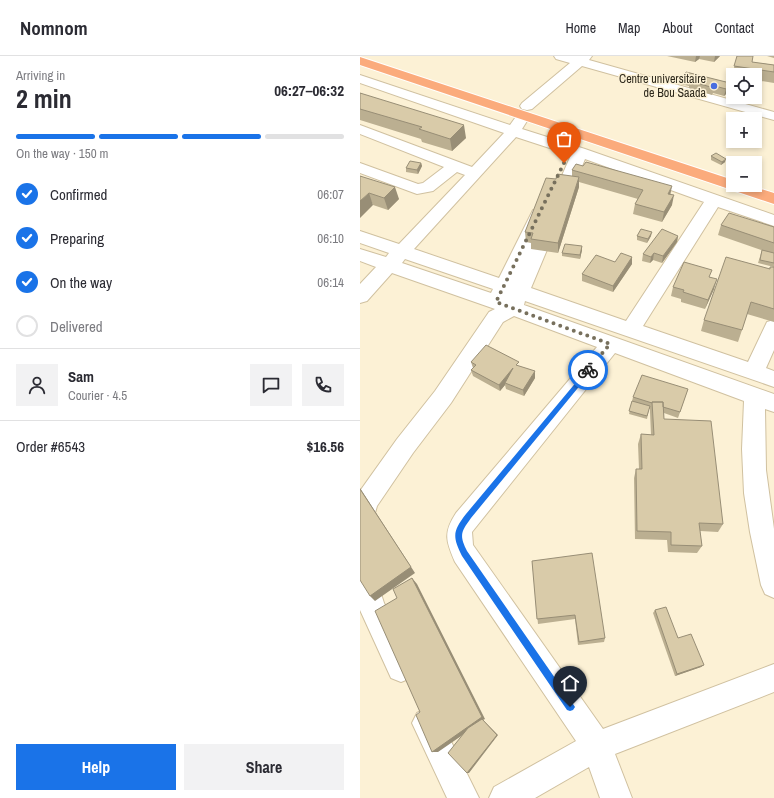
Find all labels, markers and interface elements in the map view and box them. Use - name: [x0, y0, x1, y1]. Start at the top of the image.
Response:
- text: Nomnom: [20, 15, 88, 41]
- text: Home: [565, 19, 596, 37]
- text: Map: [618, 19, 640, 37]
- text: About: [662, 19, 692, 37]
- text: Contact: [714, 19, 754, 37]
- text: Arriving in: [16, 67, 65, 84]
- map controls: [726, 68, 762, 192]
- button: locate: [726, 68, 762, 104]
- place label: Centre universitaire de Bou Saada: [619, 71, 707, 101]
- text: 06:27–06:32: [274, 80, 344, 101]
- text: 2 min: [16, 81, 72, 116]
- marker: Centre universitaire de Bou Saada: [709, 81, 719, 91]
- button: +: [726, 112, 762, 148]
- pin: [547, 122, 581, 163]
- icon: bag: [553, 128, 575, 150]
- text: On the way · 150 m: [16, 145, 108, 162]
- button: −: [726, 156, 762, 192]
- icon: check: [16, 183, 38, 205]
- text: Confirmed: [50, 184, 107, 205]
- text: 06:07: [317, 186, 344, 203]
- icon: check: [16, 227, 38, 249]
- text: Preparing: [50, 228, 104, 249]
- text: 06:10: [317, 230, 344, 247]
- icon: check: [16, 271, 38, 293]
- text: On the way: [50, 272, 112, 293]
- text: 06:14: [317, 274, 344, 291]
- text: Delivered: [50, 316, 103, 337]
- courier: [568, 350, 608, 390]
- icon: bike: [577, 359, 599, 381]
- button: person: [16, 364, 58, 406]
- button: chat: [250, 364, 292, 406]
- button: phone: [302, 364, 344, 406]
- text: Sam: [68, 366, 94, 387]
- text: Courier · 4.5: [68, 387, 127, 404]
- text: Order #6543: [16, 436, 85, 457]
- text: $16.56: [306, 436, 344, 457]
- pin: [553, 666, 587, 707]
- icon: home: [559, 672, 581, 694]
- button: Help: [16, 744, 176, 790]
- button: Share: [184, 744, 344, 790]

